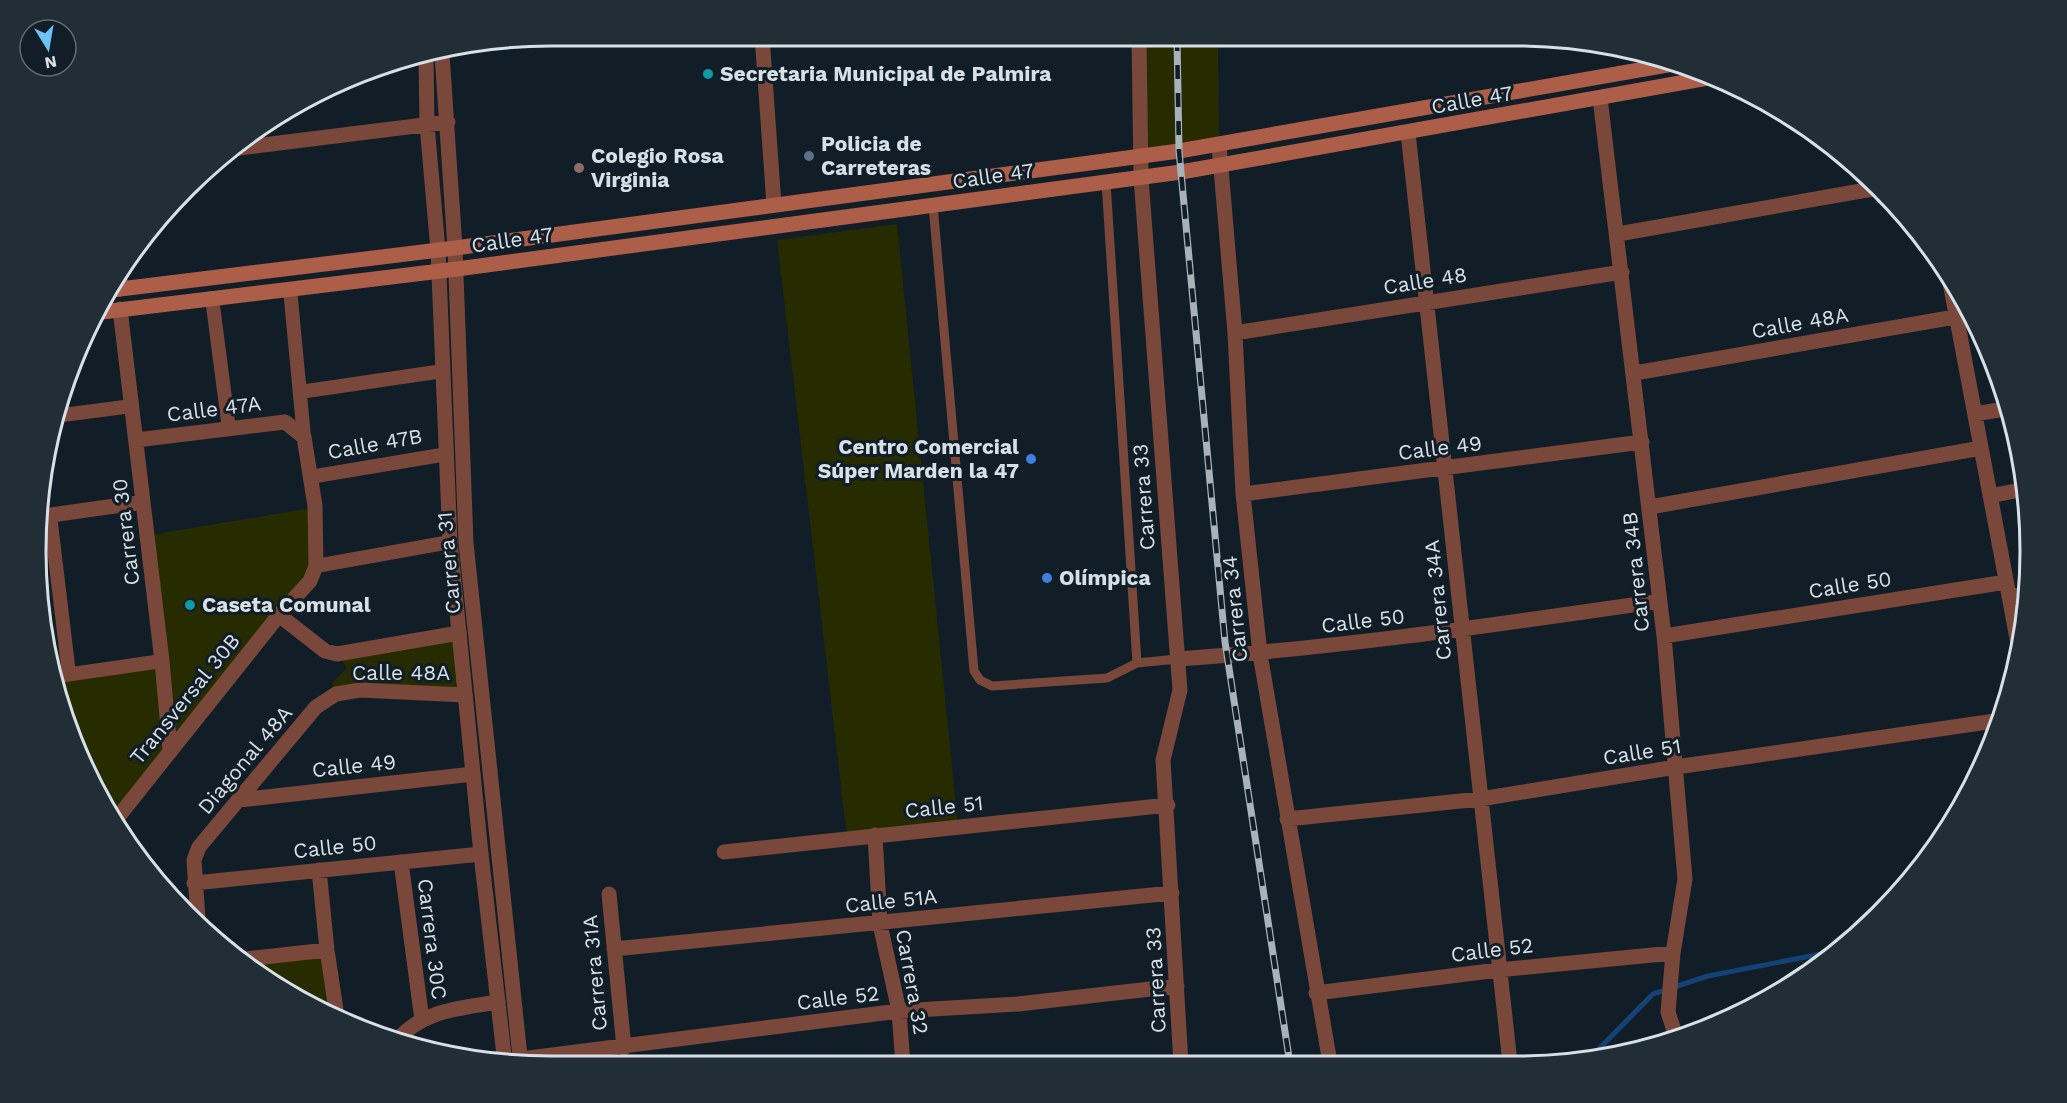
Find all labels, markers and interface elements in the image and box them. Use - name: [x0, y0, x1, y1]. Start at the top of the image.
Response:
- north arrow: [18, 18, 78, 78]
- text: N: [43, 52, 58, 73]
- place label: Secretaria Municipal de Palmira: [720, 61, 1052, 86]
- marker: Secretaria Municipal de Palmira: [701, 67, 715, 81]
- street label: Calle 47: [1429, 80, 1515, 119]
- place label: Policia de Carreteras: [821, 131, 931, 180]
- place label: Colegio Rosa Virginia: [591, 143, 724, 192]
- marker: Policia de Carreteras: [802, 149, 816, 163]
- street label: Calle 47: [951, 157, 1035, 194]
- marker: Colegio Rosa Virginia: [572, 161, 586, 175]
- street label: Calle 47: [470, 221, 554, 258]
- street label: Calle 48: [1381, 262, 1468, 299]
- street label: Calle 48A: [1749, 302, 1850, 343]
- street label: Calle 47A: [165, 390, 263, 427]
- street label: Calle 47B: [326, 423, 424, 464]
- street label: Calle 49: [1397, 430, 1483, 465]
- place label: Centro Comercial Súper Marden la 47: [818, 434, 1019, 483]
- street label: Carrera 33: [1127, 443, 1160, 551]
- marker: Centro Comercial Súper Marden la 47: [1024, 452, 1038, 466]
- street label: Carrera 30: [107, 477, 144, 587]
- street label: Carrera 31: [432, 511, 465, 615]
- street label: Carrera 34B: [1617, 511, 1654, 633]
- street label: Carrera 34A: [1419, 538, 1456, 662]
- street label: Carrera 34: [1216, 554, 1253, 664]
- place label: Olímpica: [1059, 565, 1151, 590]
- street label: Calle 50: [1807, 566, 1893, 603]
- marker: Olímpica: [1040, 571, 1054, 585]
- place label: Caseta Comunal: [202, 592, 371, 617]
- marker: Caseta Comunal: [183, 598, 197, 612]
- street label: Calle 50: [1320, 603, 1406, 638]
- street label: Transversal 30B: [124, 628, 245, 769]
- street label: Calle 48A: [352, 660, 450, 685]
- street label: Diagonal 48A: [192, 700, 297, 819]
- street label: Calle 51: [1601, 733, 1683, 770]
- street label: Calle 49: [311, 749, 397, 782]
- street label: Calle 51: [903, 790, 984, 823]
- street label: Calle 50: [292, 830, 378, 863]
- street label: Carrera 30C: [413, 877, 452, 1001]
- street label: Calle 51A: [844, 883, 938, 918]
- street label: Carrera 31A: [577, 914, 612, 1032]
- street label: Carrera 33: [1140, 926, 1171, 1034]
- street label: Carrera 32: [891, 927, 934, 1037]
- street label: Calle 52: [1449, 932, 1535, 967]
- street label: Calle 52: [795, 980, 881, 1015]

